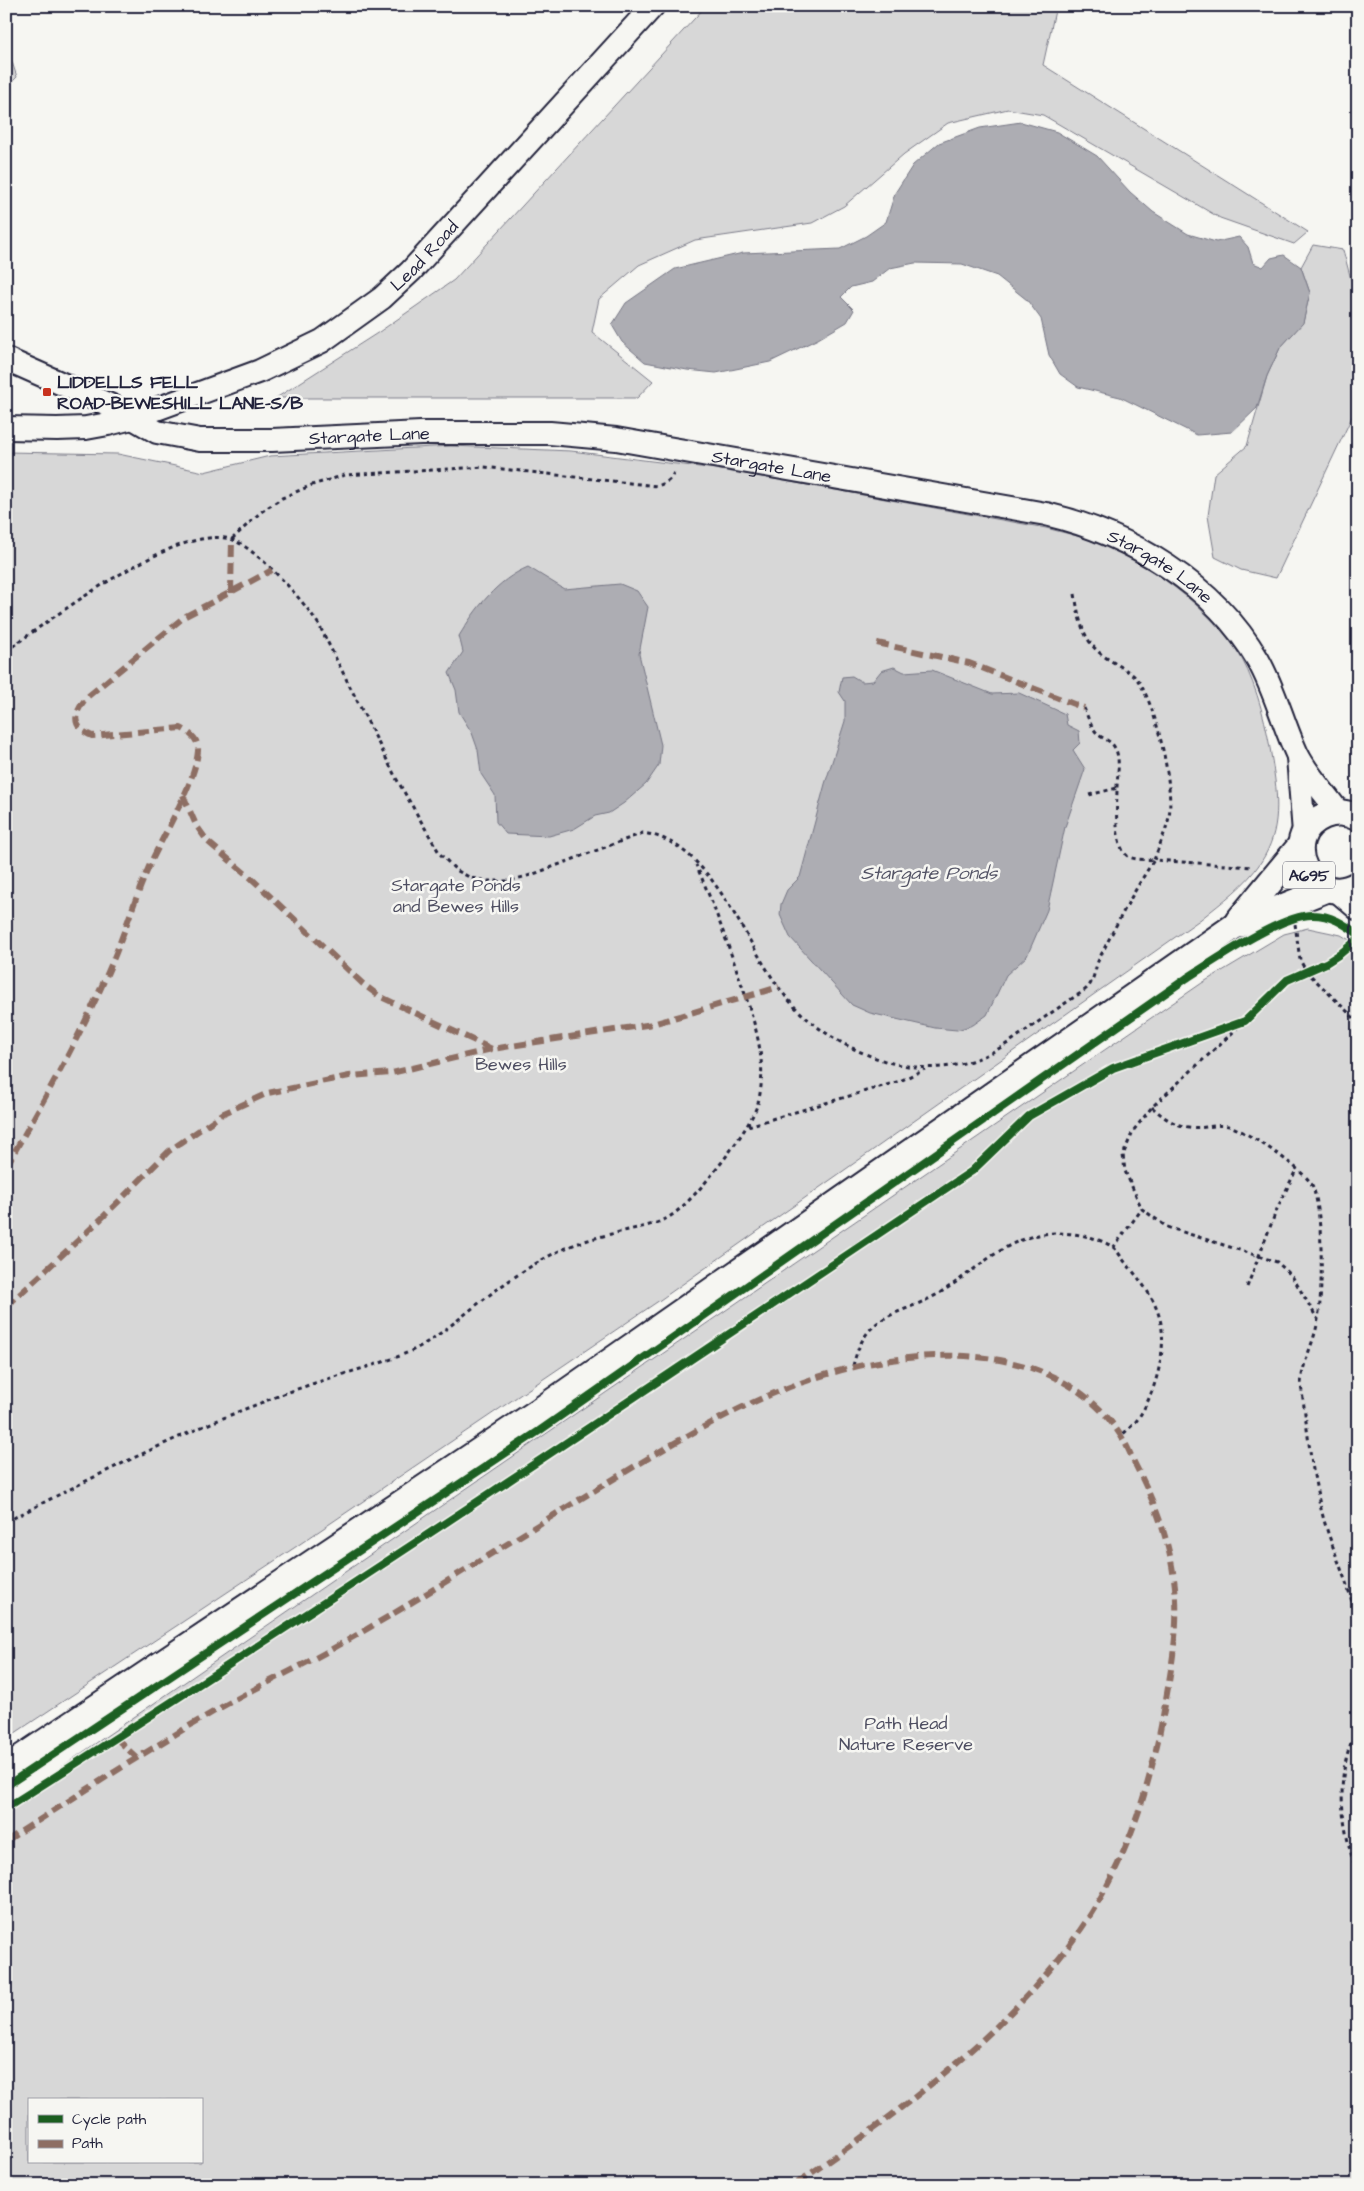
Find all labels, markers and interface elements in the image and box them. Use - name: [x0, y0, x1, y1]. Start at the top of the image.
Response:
- street label: Lead Road: [385, 215, 464, 297]
- place label: LIDDELLS FELL ROAD-BEWESHILL LANE-S/B: [57, 370, 303, 416]
- marker: LIDDELLS FELL ROAD-BEWESHILL LANE-S/B: [41, 386, 53, 398]
- street label: Stargate Lane: [308, 421, 430, 451]
- street label: Stargate Lane: [710, 444, 833, 489]
- street label: Stargate Lane: [1103, 524, 1218, 610]
- water label: Stargate Ponds: [861, 860, 999, 887]
- road number: A695: [1283, 862, 1335, 888]
- park label: Stargate Ponds and Bewes Hills: [391, 873, 521, 919]
- park label: Bewes Hills: [475, 1052, 567, 1077]
- park label: Path Head Nature Reserve: [839, 1711, 973, 1757]
- legend: [28, 2098, 202, 2164]
- text: Cycle path: [72, 2109, 147, 2131]
- text: Path: [72, 2133, 103, 2154]

